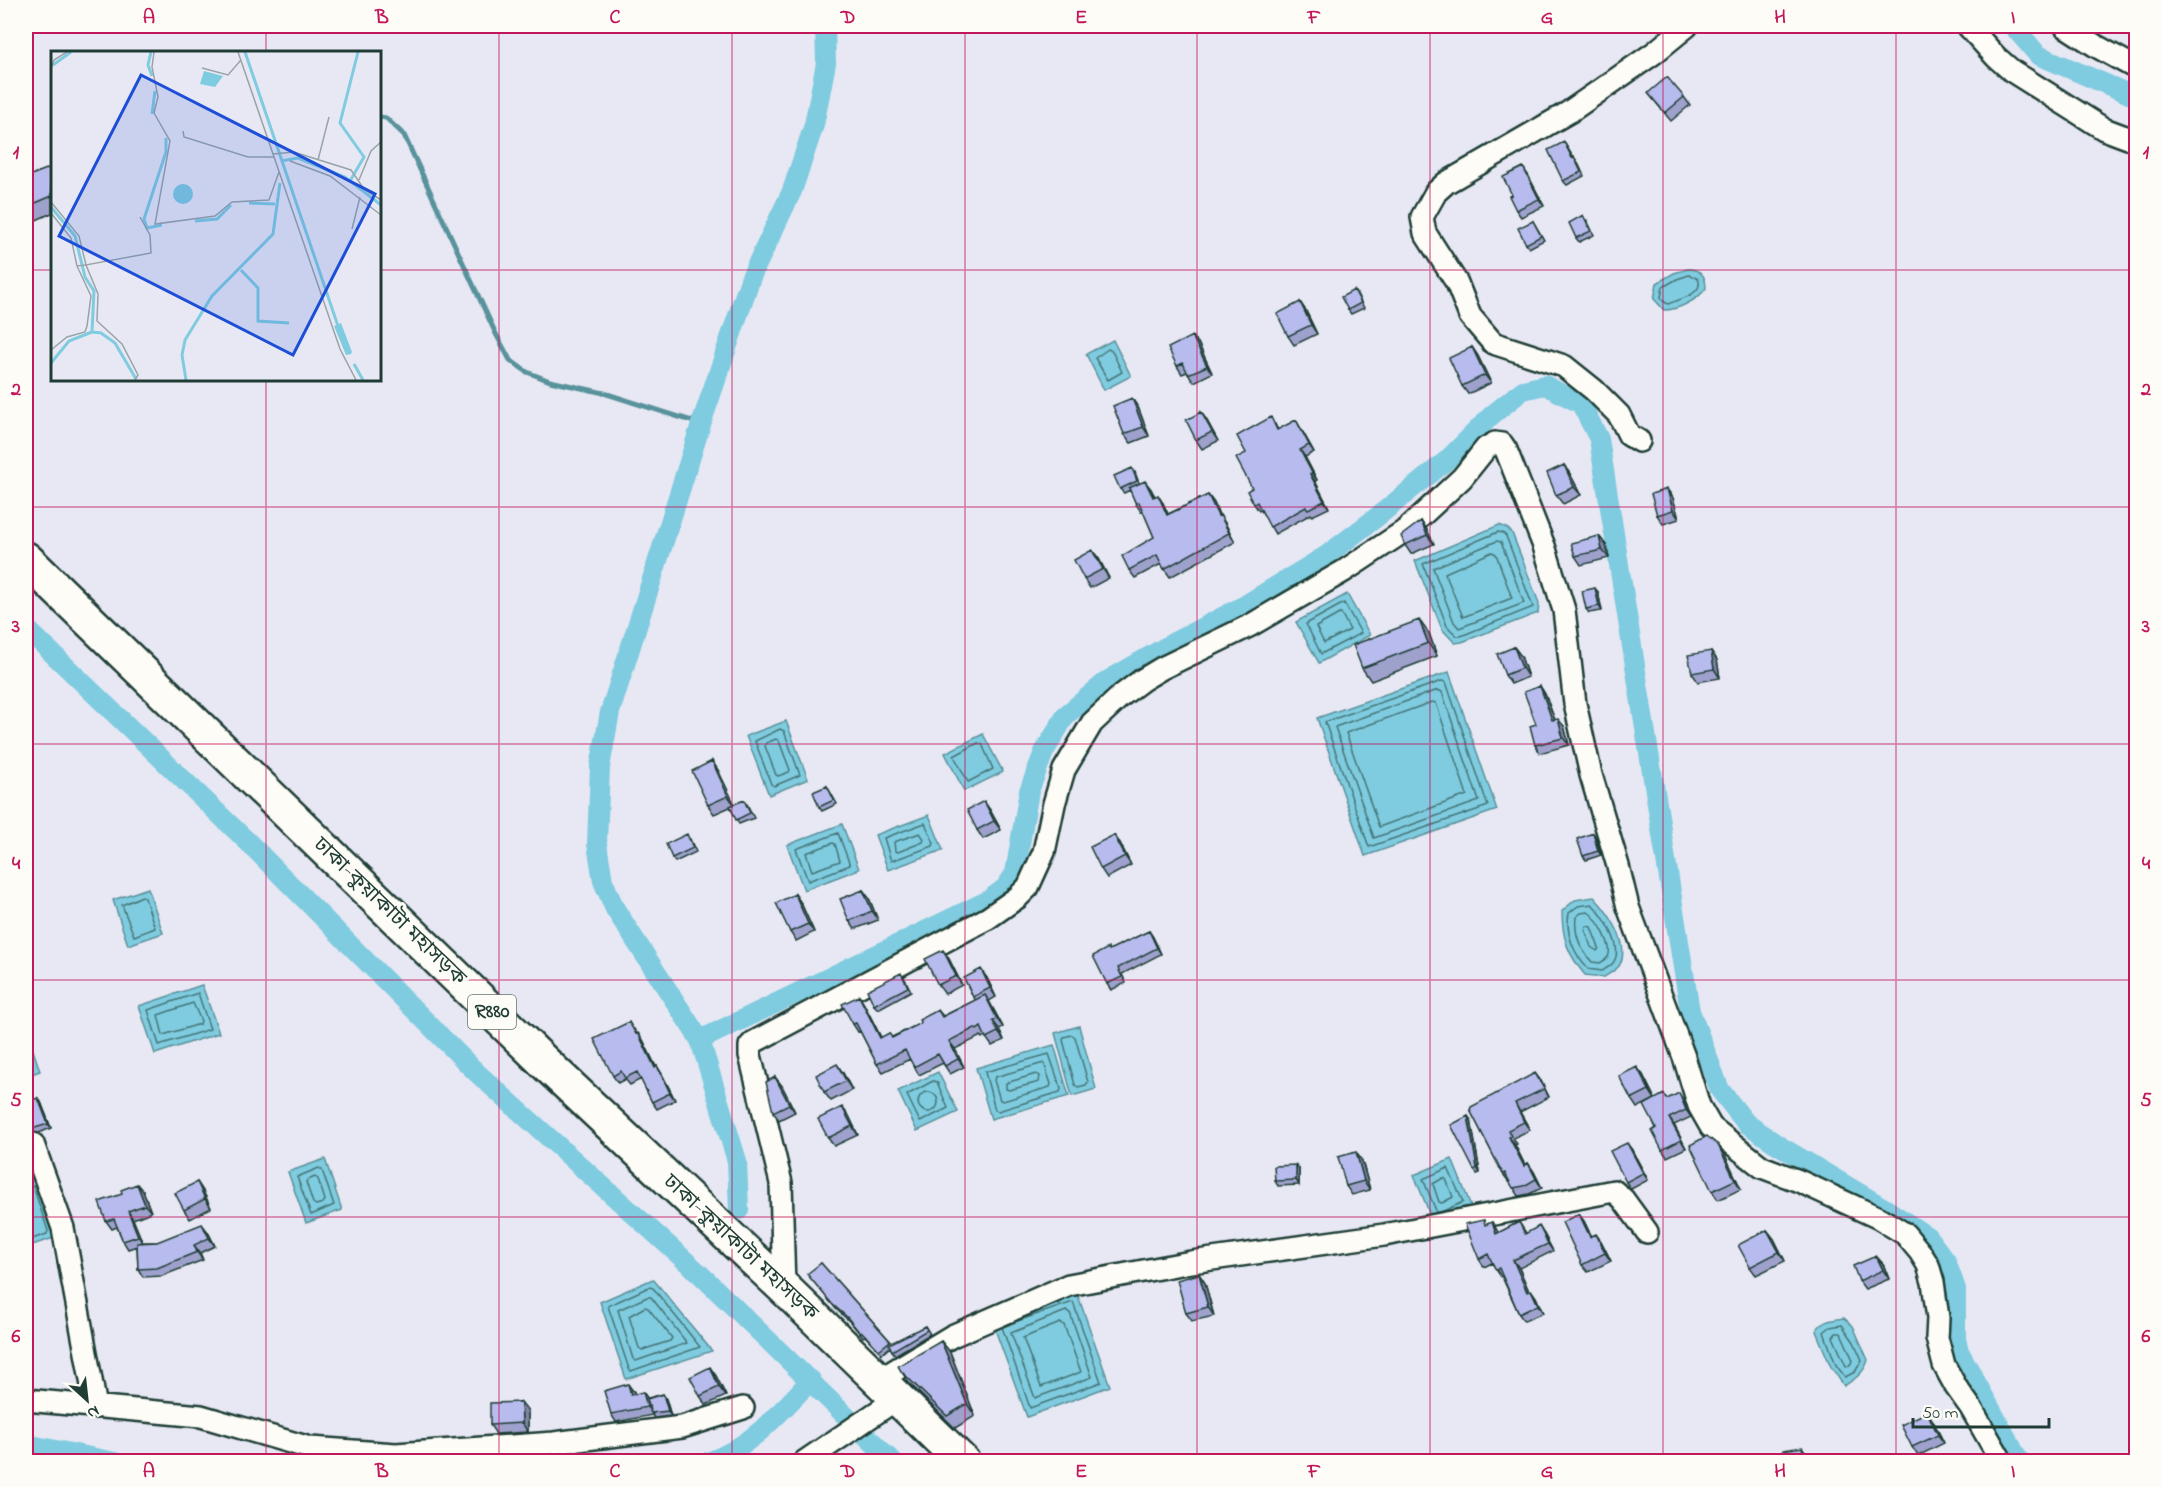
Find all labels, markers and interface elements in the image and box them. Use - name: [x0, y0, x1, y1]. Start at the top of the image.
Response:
- text: A: [143, 4, 155, 33]
- text: B: [374, 4, 389, 33]
- text: C: [610, 4, 621, 33]
- text: D: [840, 4, 855, 33]
- text: E: [1075, 4, 1087, 33]
- text: F: [1307, 4, 1321, 33]
- text: G: [1541, 4, 1554, 33]
- text: H: [1774, 4, 1786, 33]
- text: I: [2011, 4, 2016, 33]
- inset map: [51, 51, 381, 381]
- text: 1: [13, 139, 20, 168]
- text: 1: [2143, 139, 2150, 168]
- text: 2: [10, 376, 21, 405]
- text: 2: [2140, 376, 2151, 405]
- text: 3: [11, 613, 20, 642]
- text: 3: [2141, 613, 2150, 642]
- street label: ঢাকা-কুয়াকাটা মহাসড়ক: [305, 830, 473, 994]
- text: 4: [12, 850, 21, 879]
- text: 4: [2142, 850, 2151, 879]
- road number: R880: [468, 995, 516, 1029]
- text: 5: [10, 1087, 22, 1116]
- text: 5: [2140, 1087, 2152, 1116]
- street label: ঢাকা-কুয়াকাটা মহাসড়ক: [655, 1167, 825, 1329]
- text: 6: [12, 1323, 21, 1352]
- text: 6: [2142, 1323, 2151, 1352]
- north arrow: [57, 1370, 117, 1430]
- scale bar: [1913, 1391, 2050, 1429]
- text: N: [82, 1398, 103, 1425]
- text: 50 m: [1922, 1401, 1959, 1427]
- text: A: [143, 1458, 155, 1487]
- text: B: [374, 1458, 389, 1487]
- text: C: [610, 1458, 621, 1487]
- text: D: [840, 1458, 855, 1487]
- text: E: [1075, 1458, 1087, 1487]
- text: F: [1307, 1458, 1321, 1487]
- text: G: [1541, 1458, 1554, 1487]
- text: H: [1774, 1458, 1786, 1487]
- text: I: [2011, 1458, 2016, 1487]

